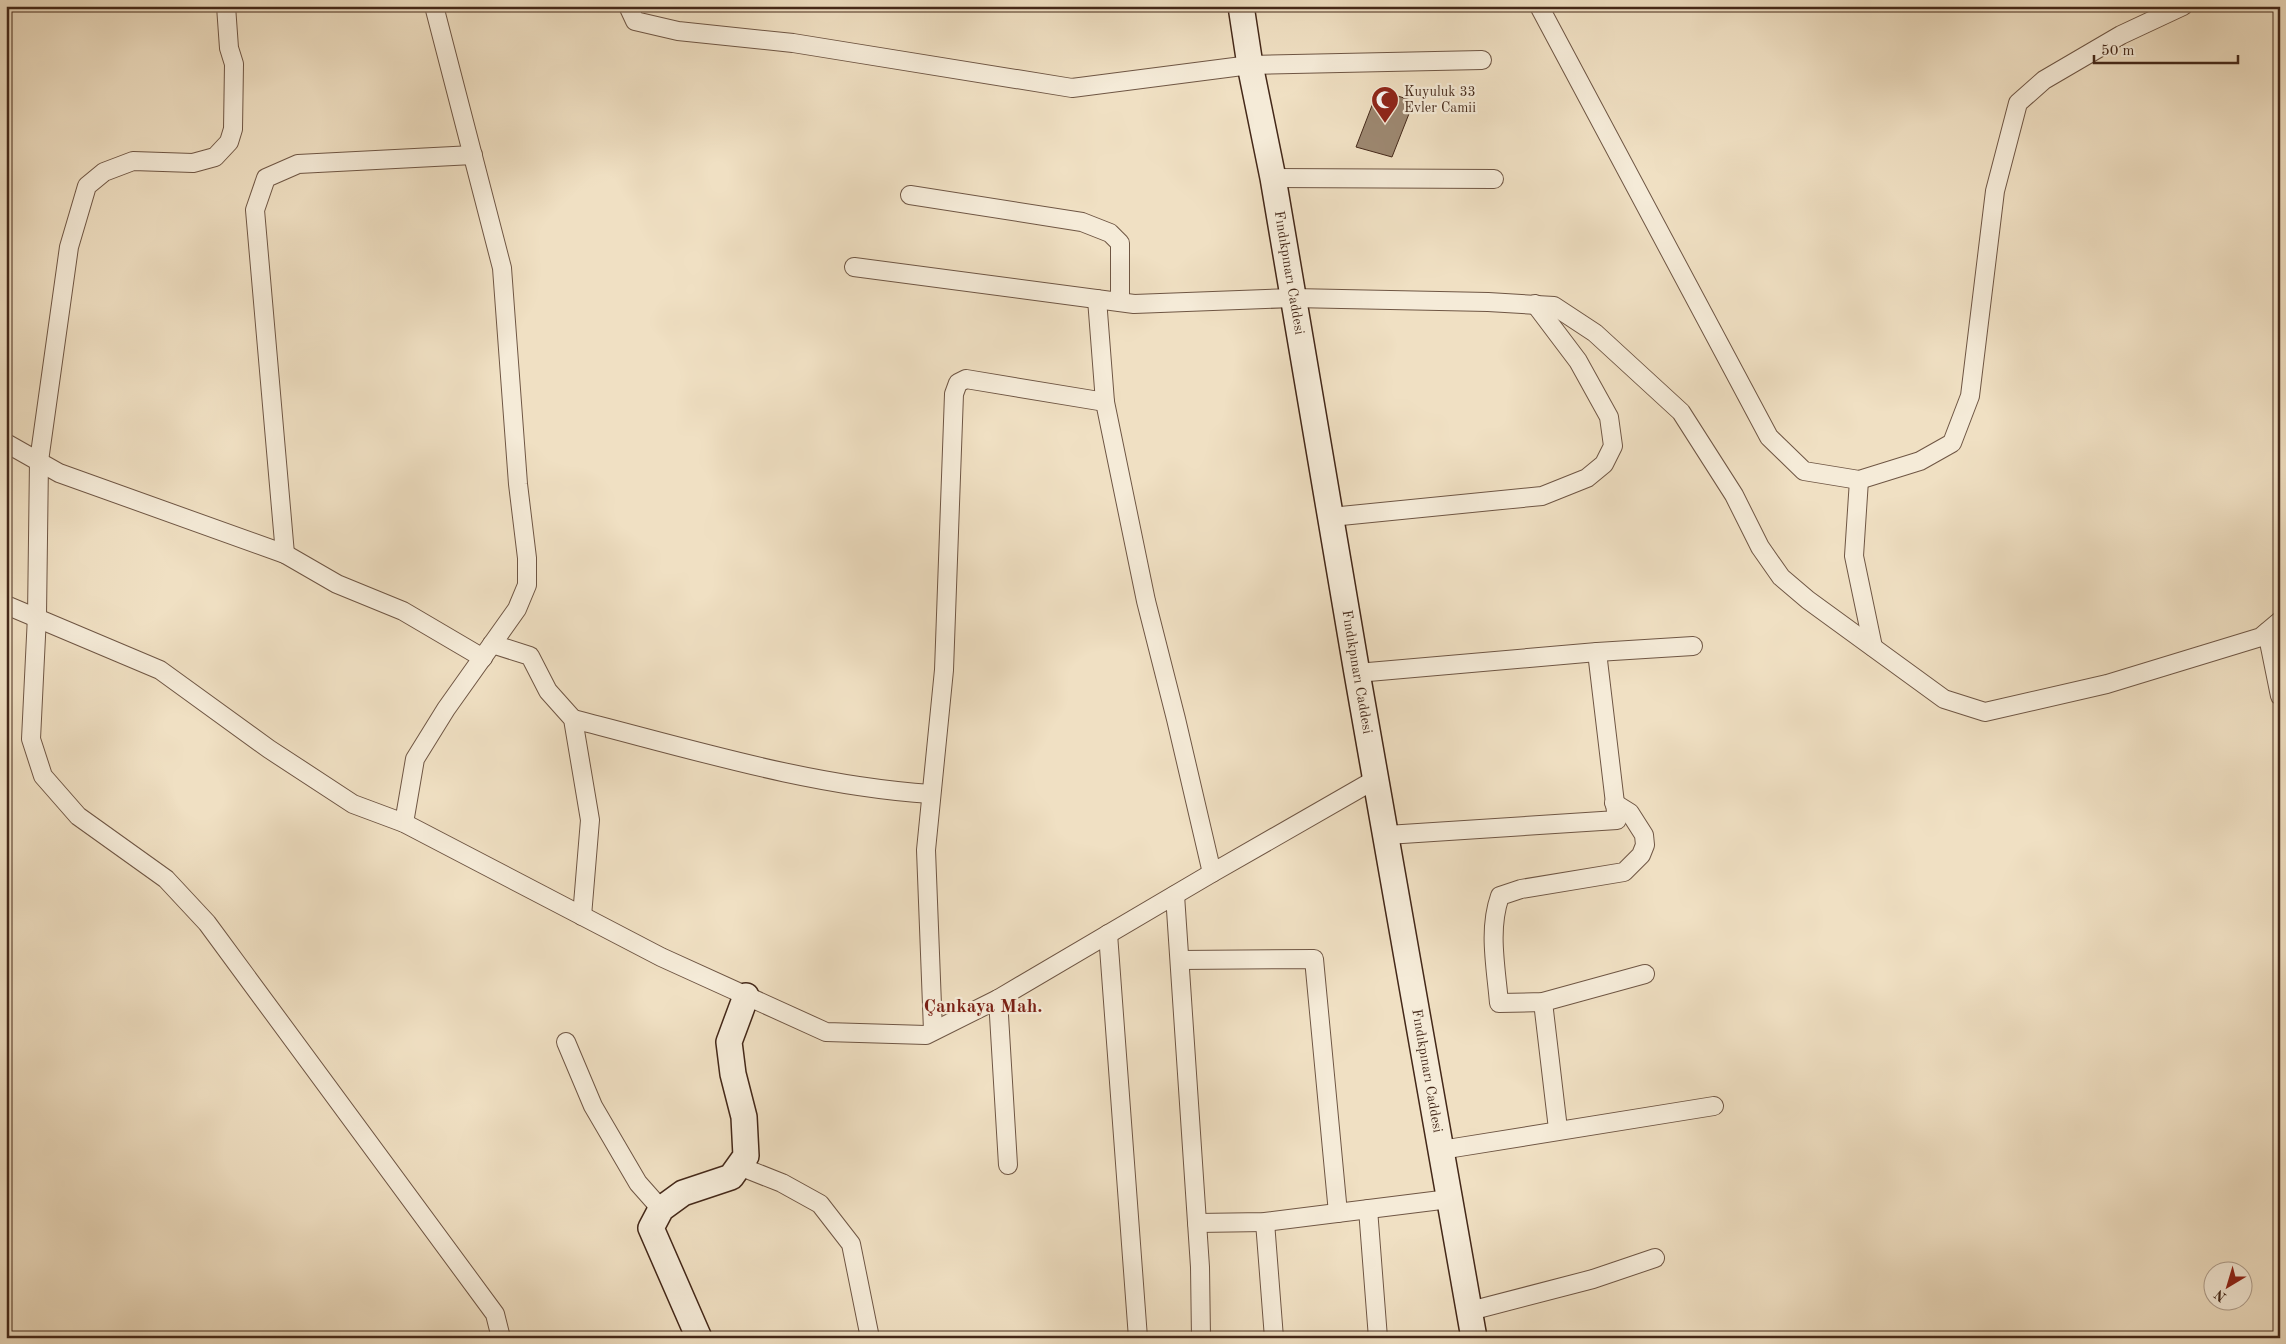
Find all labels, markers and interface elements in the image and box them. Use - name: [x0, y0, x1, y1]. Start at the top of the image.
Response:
- scale bar: [2094, 32, 2237, 64]
- text: 50 m: [2101, 44, 2135, 59]
- mosque icon: Kuyuluk 33 Evler Camii: [1370, 85, 1400, 124]
- place label: Kuyuluk 33 Evler Camii: [1404, 85, 1476, 115]
- street label: Fındıkpınarı Caddesi: [1272, 210, 1306, 336]
- street label: Fındıkpınarı Caddesi: [1339, 609, 1375, 735]
- district label: Çankaya Mah.: [923, 998, 1043, 1017]
- street label: Fındıkpınarı Caddesi: [1409, 1008, 1445, 1134]
- north arrow: [2204, 1262, 2254, 1312]
- text: N: [2212, 1286, 2229, 1304]

